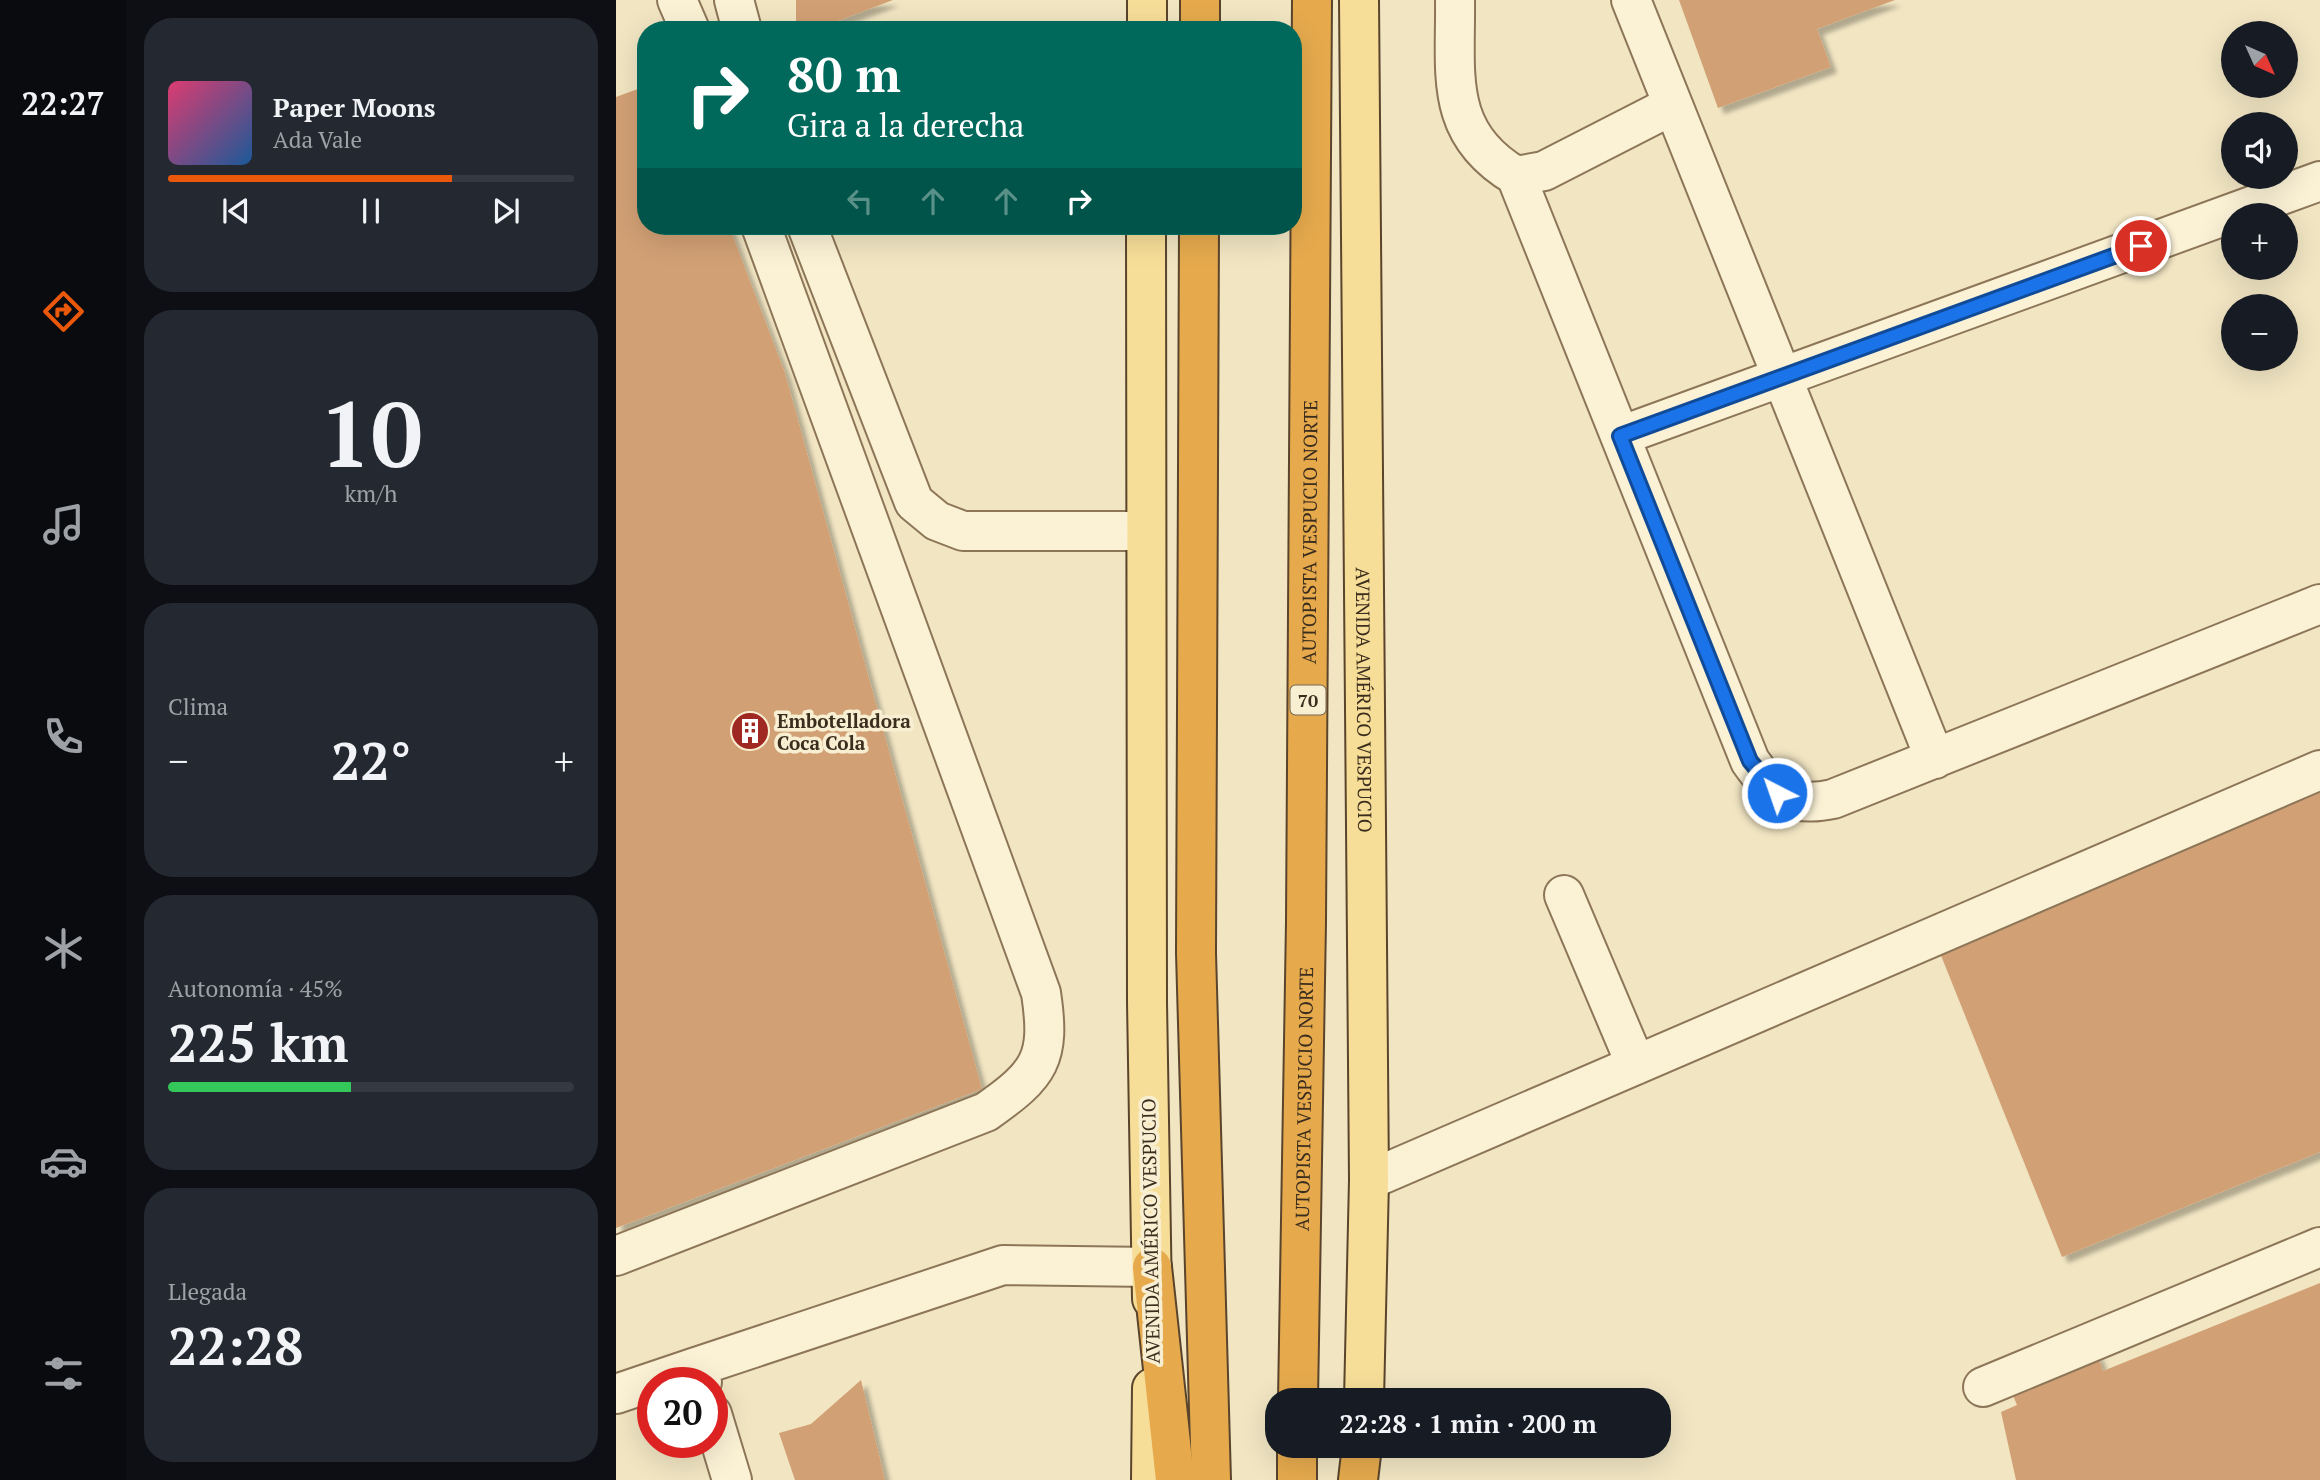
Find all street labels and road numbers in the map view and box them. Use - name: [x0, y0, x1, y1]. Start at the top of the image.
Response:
- street label: AUTOPISTA VESPUCIO NORTE: [1295, 400, 1322, 664]
- street label: AVENIDA AMÉRICO VESPUCIO: [1351, 567, 1379, 833]
- road number: 70: [1290, 686, 1326, 714]
- street label: AUTOPISTA VESPUCIO NORTE: [1288, 967, 1318, 1231]
- street label: AVENIDA AMÉRICO VESPUCIO: [1135, 1098, 1165, 1364]

